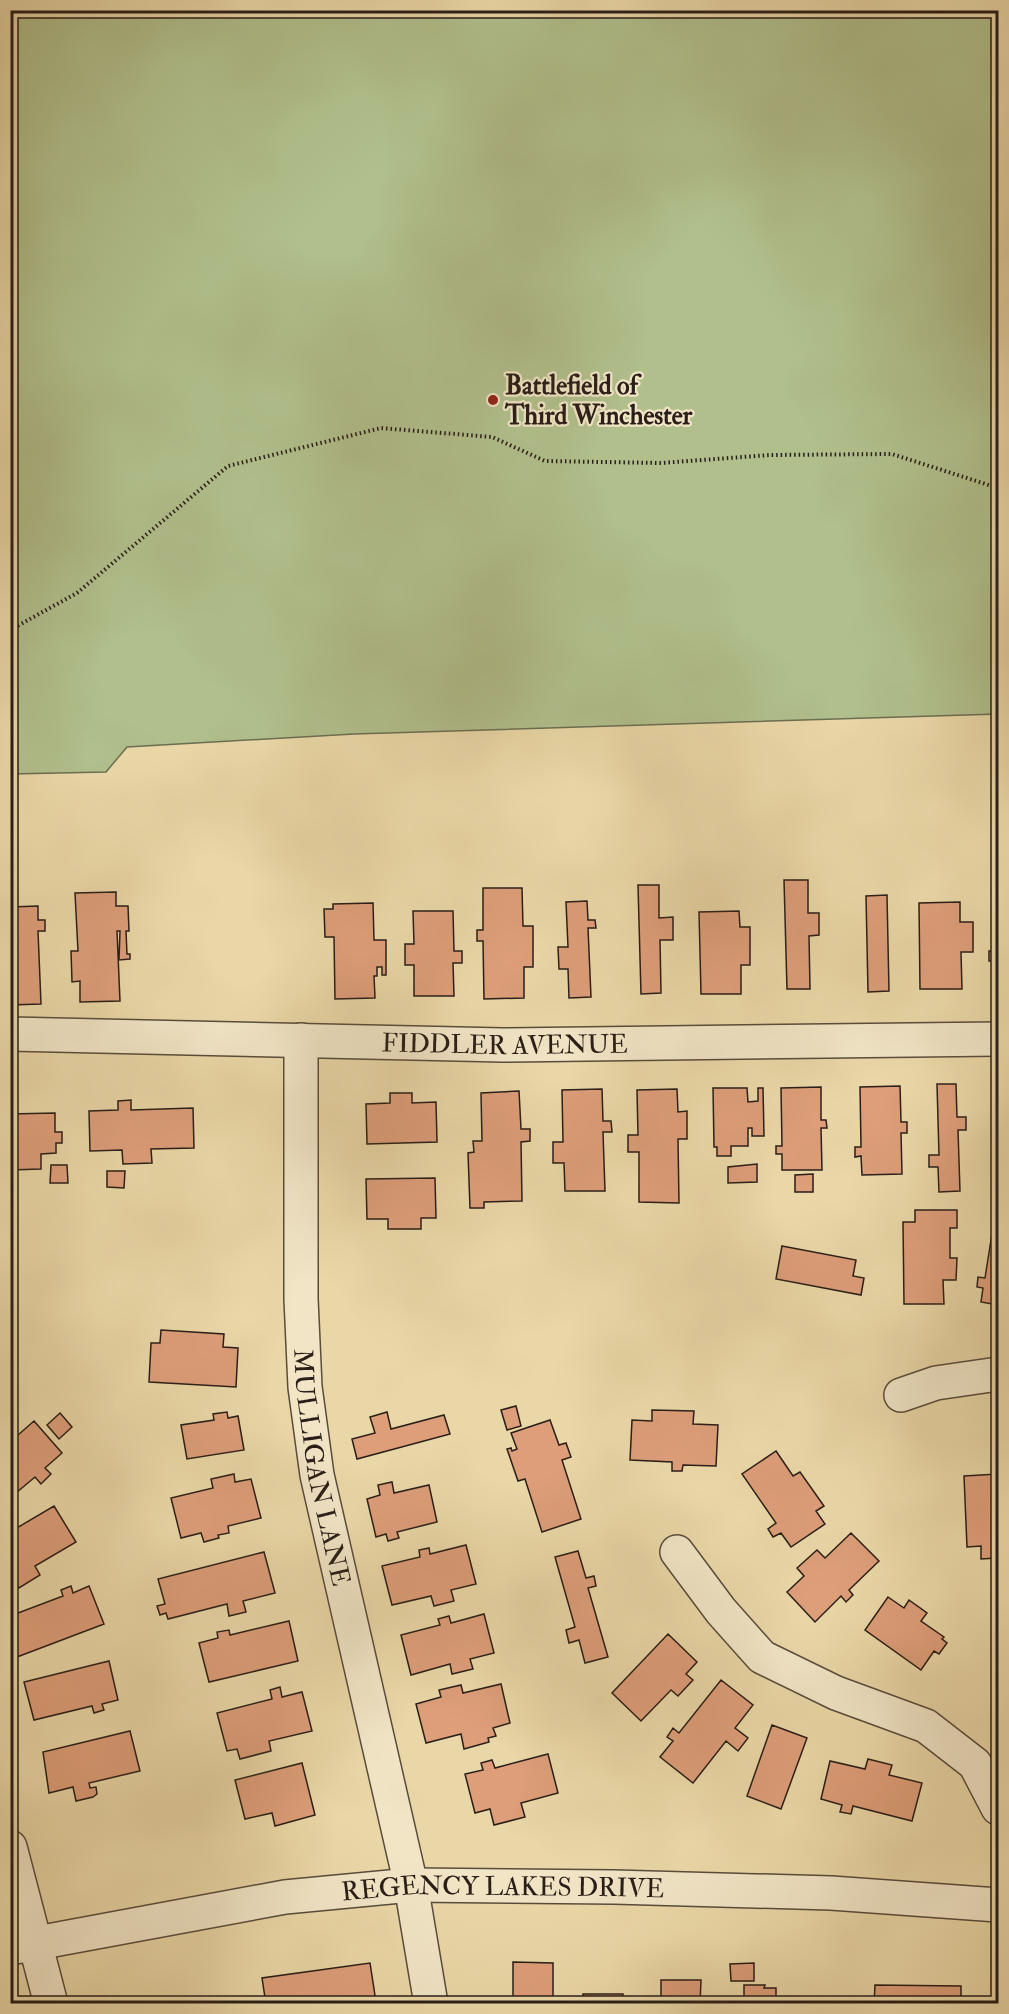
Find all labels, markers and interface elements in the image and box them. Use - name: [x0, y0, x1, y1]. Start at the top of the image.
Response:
- place label: Battlefield of Third Winchester: [504, 370, 693, 432]
- marker: Battlefield of Third Winchester: [486, 393, 500, 407]
- street label: FIDDLER AVENUE: [381, 1027, 628, 1062]
- street label: MULLIGAN LANE: [286, 1348, 357, 1589]
- street label: REGENCY LAKES DRIVE: [340, 1869, 665, 1909]

